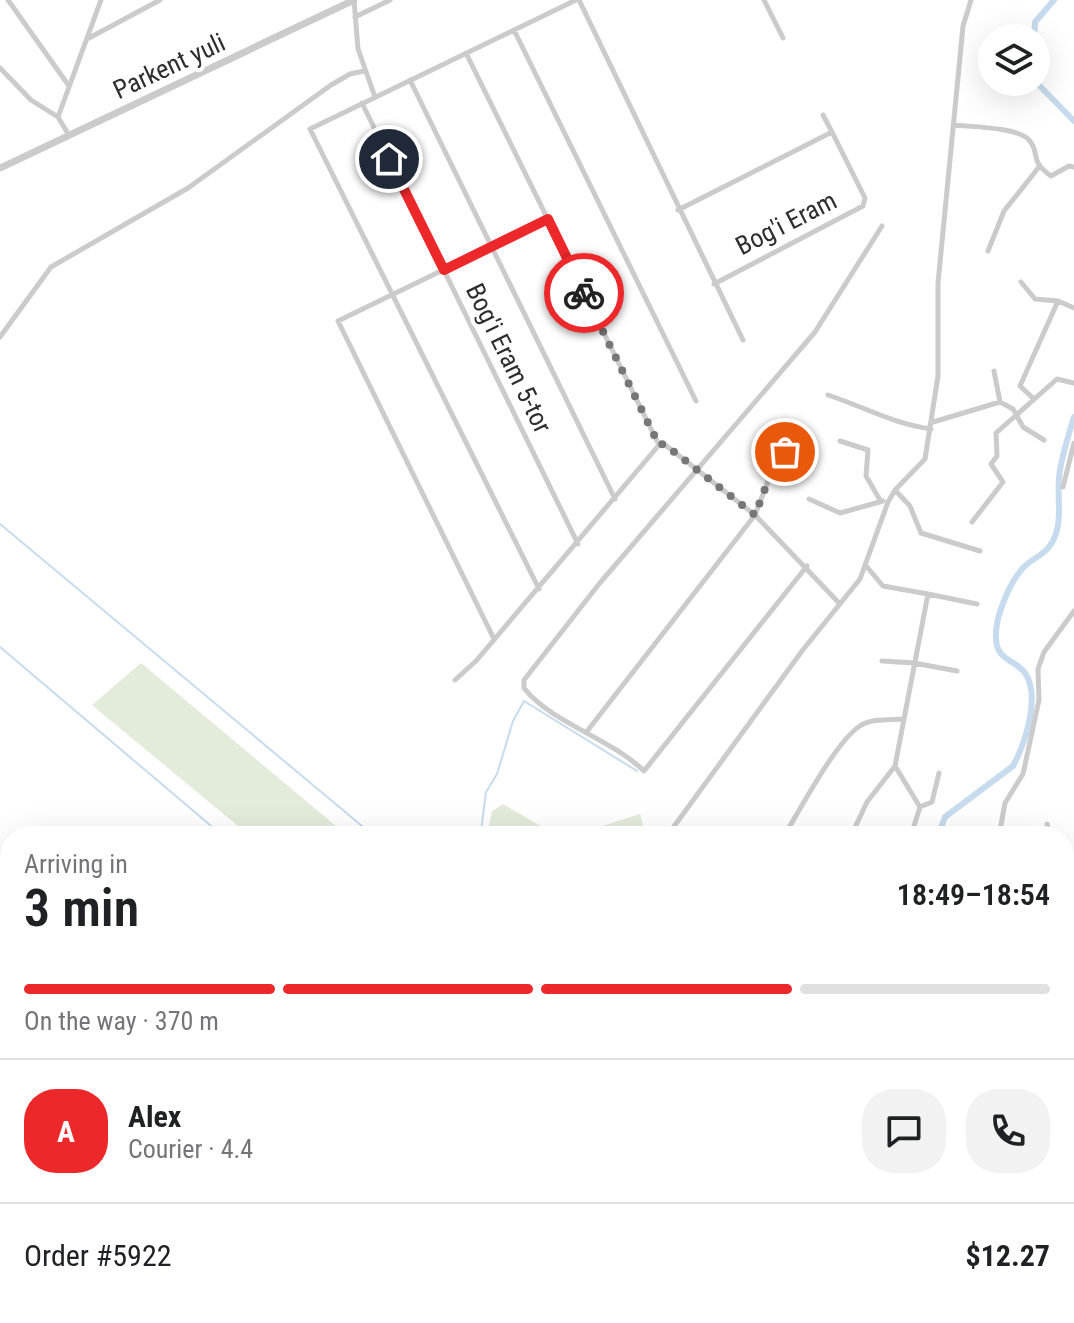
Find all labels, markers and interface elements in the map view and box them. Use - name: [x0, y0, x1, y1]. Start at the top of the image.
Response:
- map controls: [978, 24, 1050, 96]
- button: layers: [978, 24, 1050, 96]
- street label: Parkent yuli: [108, 27, 230, 105]
- pin: [355, 125, 423, 193]
- icon: home: [367, 137, 411, 181]
- street label: Bog'i Eram: [731, 185, 841, 261]
- courier: [544, 253, 624, 333]
- icon: bike: [562, 271, 606, 315]
- street label: Bog'i Eram 5-tor: [460, 278, 558, 438]
- pin: [751, 418, 819, 486]
- icon: bag: [763, 430, 807, 474]
- text: Arriving in: [24, 849, 128, 879]
- text: 18:49–18:54: [897, 877, 1050, 912]
- text: 3 min: [24, 878, 139, 939]
- text: On the way · 370 m: [24, 1006, 219, 1036]
- button: chat: [862, 1089, 946, 1173]
- button: phone: [966, 1089, 1050, 1173]
- text: Alex: [128, 1099, 181, 1134]
- text: A: [57, 1114, 75, 1149]
- text: Courier · 4.4: [128, 1134, 253, 1164]
- text: Order #5922: [24, 1238, 172, 1273]
- text: $12.27: [965, 1238, 1050, 1273]

